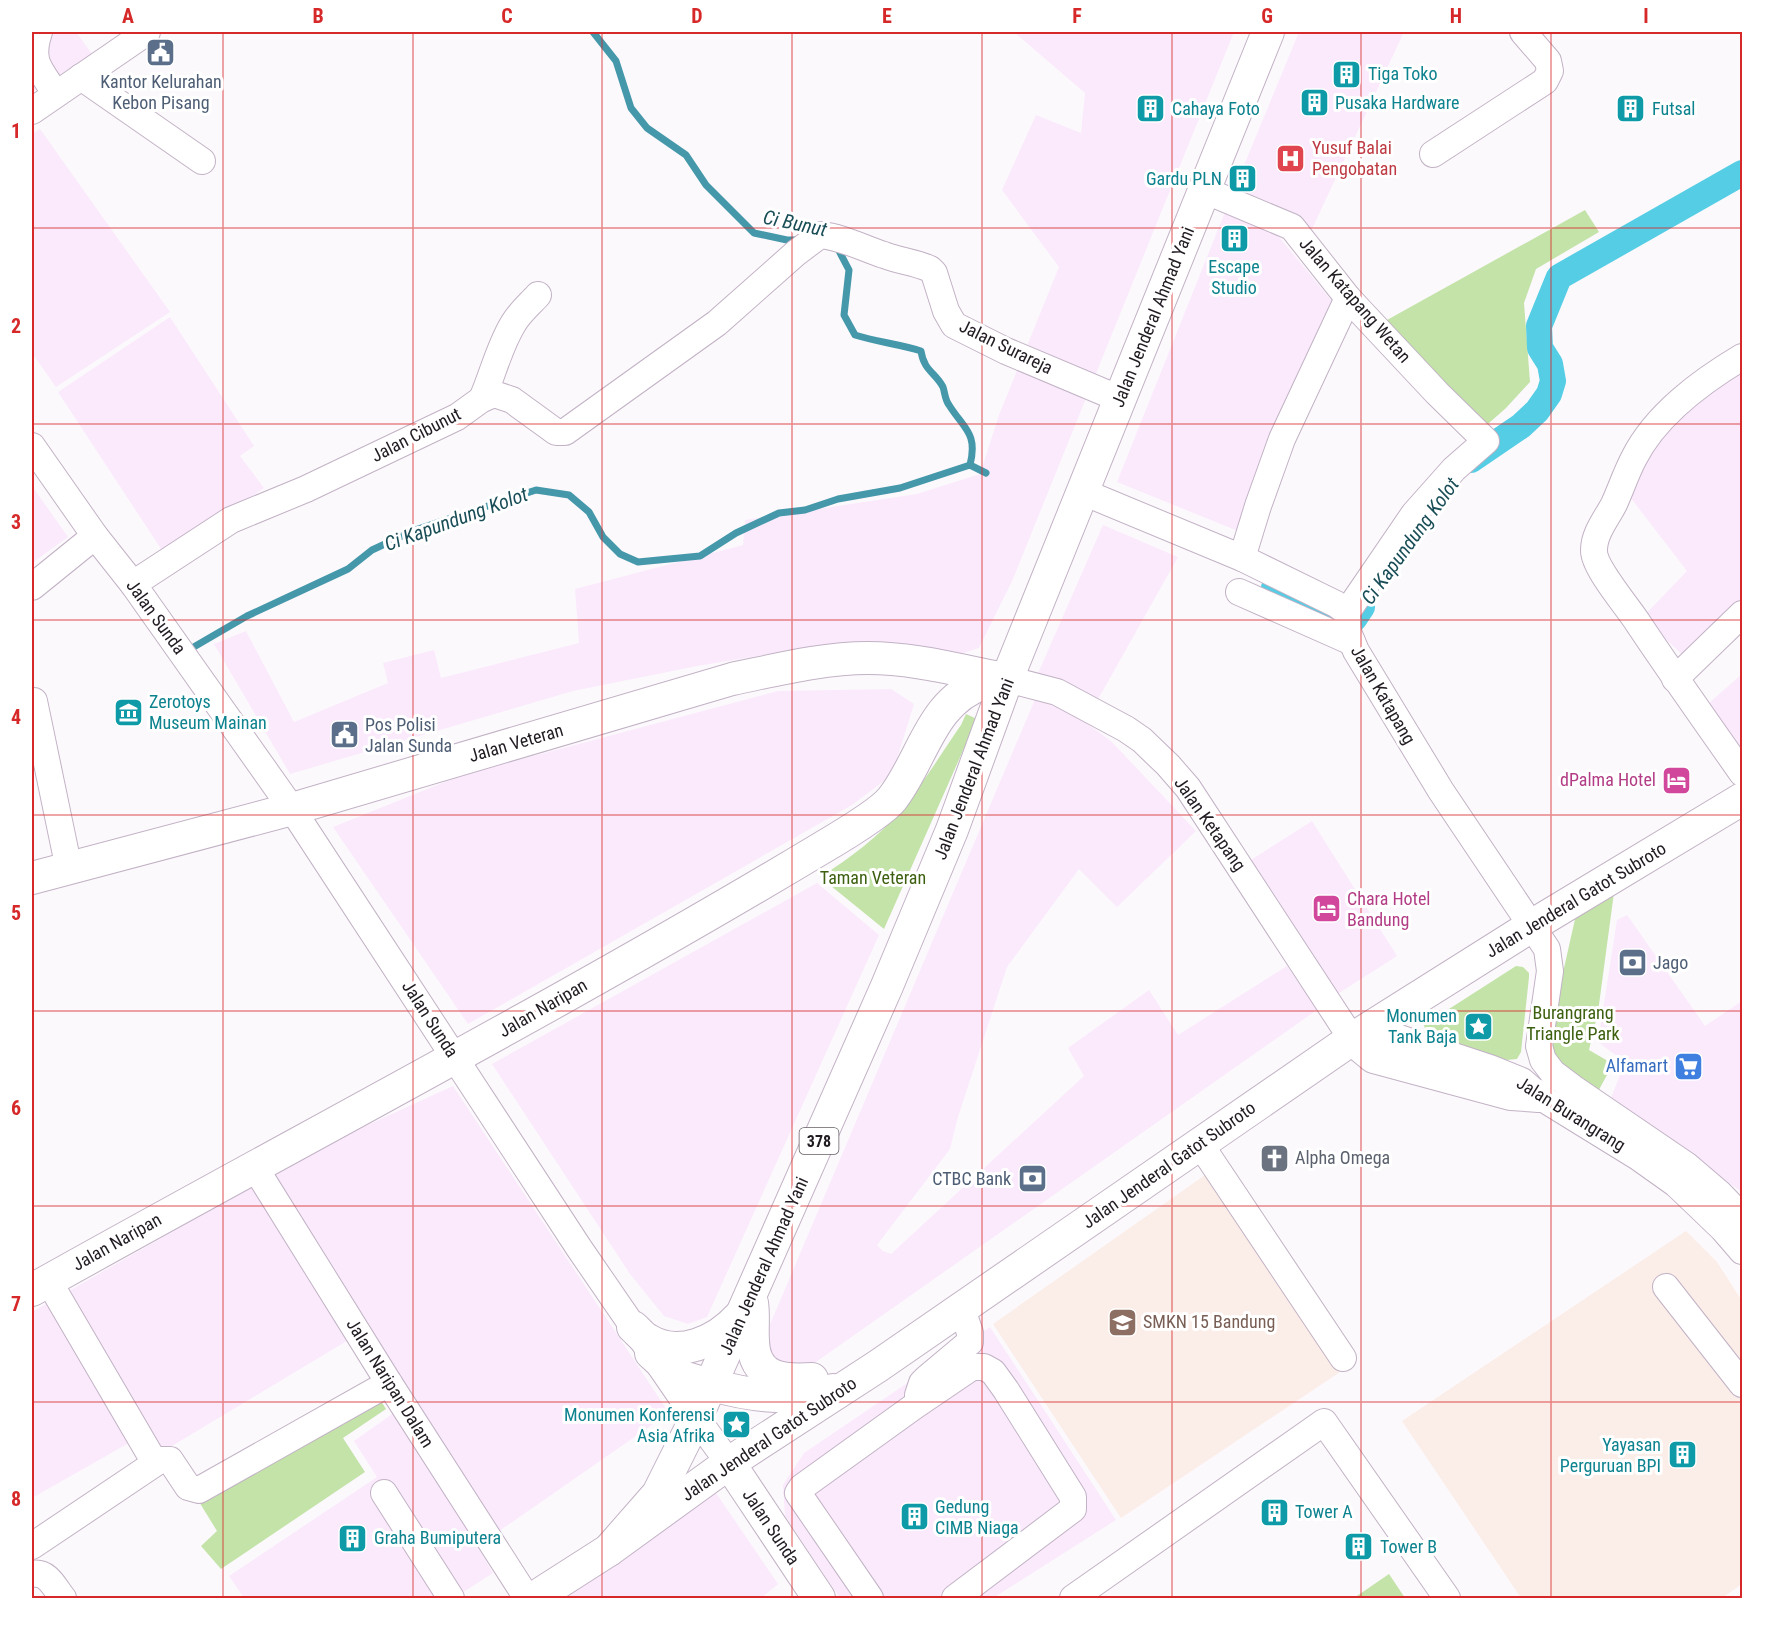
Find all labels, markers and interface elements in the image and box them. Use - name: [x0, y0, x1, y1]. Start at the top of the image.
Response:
- text: A: [122, 4, 134, 28]
- text: B: [312, 4, 324, 28]
- text: C: [501, 4, 513, 28]
- text: D: [691, 4, 703, 28]
- text: E: [882, 4, 892, 28]
- text: F: [1072, 4, 1082, 28]
- text: G: [1261, 4, 1273, 28]
- text: H: [1450, 4, 1462, 28]
- text: I: [1643, 4, 1649, 28]
- public building icon: Kantor Kelurahan Kebon Pisang: [145, 37, 177, 69]
- building icon: Tiga Toko: [1331, 58, 1363, 90]
- place label: Tiga Toko: [1368, 63, 1437, 84]
- place label: Kantor Kelurahan Kebon Pisang: [100, 71, 222, 113]
- building icon: Pusaka Hardware: [1298, 87, 1330, 119]
- place label: Pusaka Hardware: [1335, 92, 1459, 113]
- building icon: Cahaya Foto: [1135, 93, 1167, 125]
- building icon: Futsal: [1615, 93, 1647, 125]
- place label: Cahaya Foto: [1172, 98, 1260, 119]
- place label: Futsal: [1652, 98, 1695, 119]
- text: 1: [11, 119, 21, 143]
- place label: Yusuf Balai Pengobatan: [1312, 137, 1397, 179]
- hospital icon: Yusuf Balai Pengobatan: [1275, 142, 1307, 174]
- building icon: Gardu PLN: [1227, 163, 1259, 195]
- place label: Gardu PLN: [1146, 168, 1222, 189]
- water label: Ci Bunut: [761, 205, 829, 241]
- building icon: Escape Studio: [1218, 222, 1250, 254]
- street label: Jalan Jenderal Ahmad Yani: [1107, 224, 1198, 410]
- street label: Jalan Katapang Wetan: [1295, 233, 1415, 367]
- place label: Escape Studio: [1208, 256, 1260, 298]
- text: 2: [11, 314, 21, 338]
- street label: Jalan Surareja: [956, 315, 1056, 378]
- street label: Jalan Cibunut: [368, 403, 464, 466]
- water label: Ci Kapundung Kolot: [1356, 473, 1464, 609]
- water label: Ci Kapundung Kolot: [381, 482, 531, 556]
- text: 3: [11, 510, 21, 534]
- street label: Jalan Sunda: [122, 575, 191, 658]
- street label: Jalan Katapang: [1347, 642, 1420, 748]
- street label: Jalan Jenderal Ahmad Yani: [929, 675, 1018, 863]
- place label: Zerotoys Museum Mainan: [149, 691, 267, 733]
- museum icon: Zerotoys Museum Mainan: [112, 696, 144, 728]
- text: 4: [11, 705, 21, 729]
- place label: Pos Polisi Jalan Sunda: [365, 714, 452, 756]
- public building icon: Pos Polisi Jalan Sunda: [328, 719, 360, 751]
- street label: Jalan Veteran: [466, 719, 566, 766]
- hotel icon: dPalma Hotel: [1661, 764, 1693, 796]
- place label: dPalma Hotel: [1560, 769, 1656, 790]
- street label: Jalan Ketapang: [1170, 773, 1251, 875]
- street label: Jalan Jenderal Gatot Subroto: [1482, 837, 1670, 962]
- park label: Taman Veteran: [820, 867, 926, 888]
- place label: Chara Hotel Bandung: [1347, 888, 1431, 930]
- hotel icon: Chara Hotel Bandung: [1310, 893, 1342, 925]
- text: 5: [11, 901, 21, 925]
- bank icon: Jago: [1616, 947, 1648, 979]
- place label: Jago: [1653, 952, 1688, 973]
- street label: Jalan Naripan: [495, 974, 591, 1041]
- street label: Jalan Sunda: [398, 976, 463, 1061]
- park label: Burangrang Triangle Park: [1526, 1002, 1620, 1044]
- place label: Monumen Tank Baja: [1386, 1005, 1457, 1047]
- place icon: Monumen Tank Baja: [1462, 1010, 1494, 1042]
- supermarket icon: Alfamart: [1673, 1050, 1705, 1082]
- place label: Alfamart: [1606, 1055, 1668, 1076]
- street label: Jalan Burangrang: [1513, 1072, 1629, 1155]
- text: 6: [11, 1096, 21, 1120]
- street label: Jalan Jenderal Gatot Subroto: [1078, 1097, 1259, 1232]
- road number: 378: [800, 1128, 838, 1154]
- church icon: Alpha Omega: [1258, 1142, 1290, 1174]
- place label: Alpha Omega: [1295, 1147, 1390, 1168]
- bank icon: CTBC Bank: [1016, 1163, 1048, 1195]
- place label: CTBC Bank: [932, 1168, 1011, 1189]
- street label: Jalan Jenderal Ahmad Yani: [715, 1173, 812, 1358]
- street label: Jalan Naripan: [69, 1208, 165, 1275]
- text: 7: [11, 1292, 21, 1316]
- school or university icon: SMKN 15 Bandung: [1106, 1306, 1138, 1338]
- place label: SMKN 15 Bandung: [1143, 1311, 1275, 1332]
- street label: Jalan Naripan Dalam: [342, 1314, 439, 1451]
- street label: Jalan Jenderal Gatot Subroto: [677, 1372, 860, 1505]
- place label: Monumen Konferensi Asia Afrika: [564, 1404, 715, 1446]
- place icon: Monumen Konferensi Asia Afrika: [720, 1409, 752, 1441]
- place label: Yayasan Perguruan BPI: [1560, 1434, 1661, 1476]
- building icon: Yayasan Perguruan BPI: [1666, 1439, 1698, 1471]
- street label: Jalan Sunda: [738, 1485, 805, 1569]
- text: 8: [11, 1487, 21, 1511]
- place label: Gedung CIMB Niaga: [935, 1496, 1019, 1538]
- building icon: Tower A: [1258, 1496, 1290, 1528]
- building icon: Gedung CIMB Niaga: [898, 1501, 930, 1533]
- place label: Tower A: [1295, 1501, 1353, 1522]
- building icon: Graha Bumiputera: [337, 1522, 369, 1554]
- place label: Graha Bumiputera: [374, 1527, 501, 1548]
- building icon: Tower B: [1343, 1531, 1375, 1563]
- place label: Tower B: [1380, 1536, 1437, 1557]

